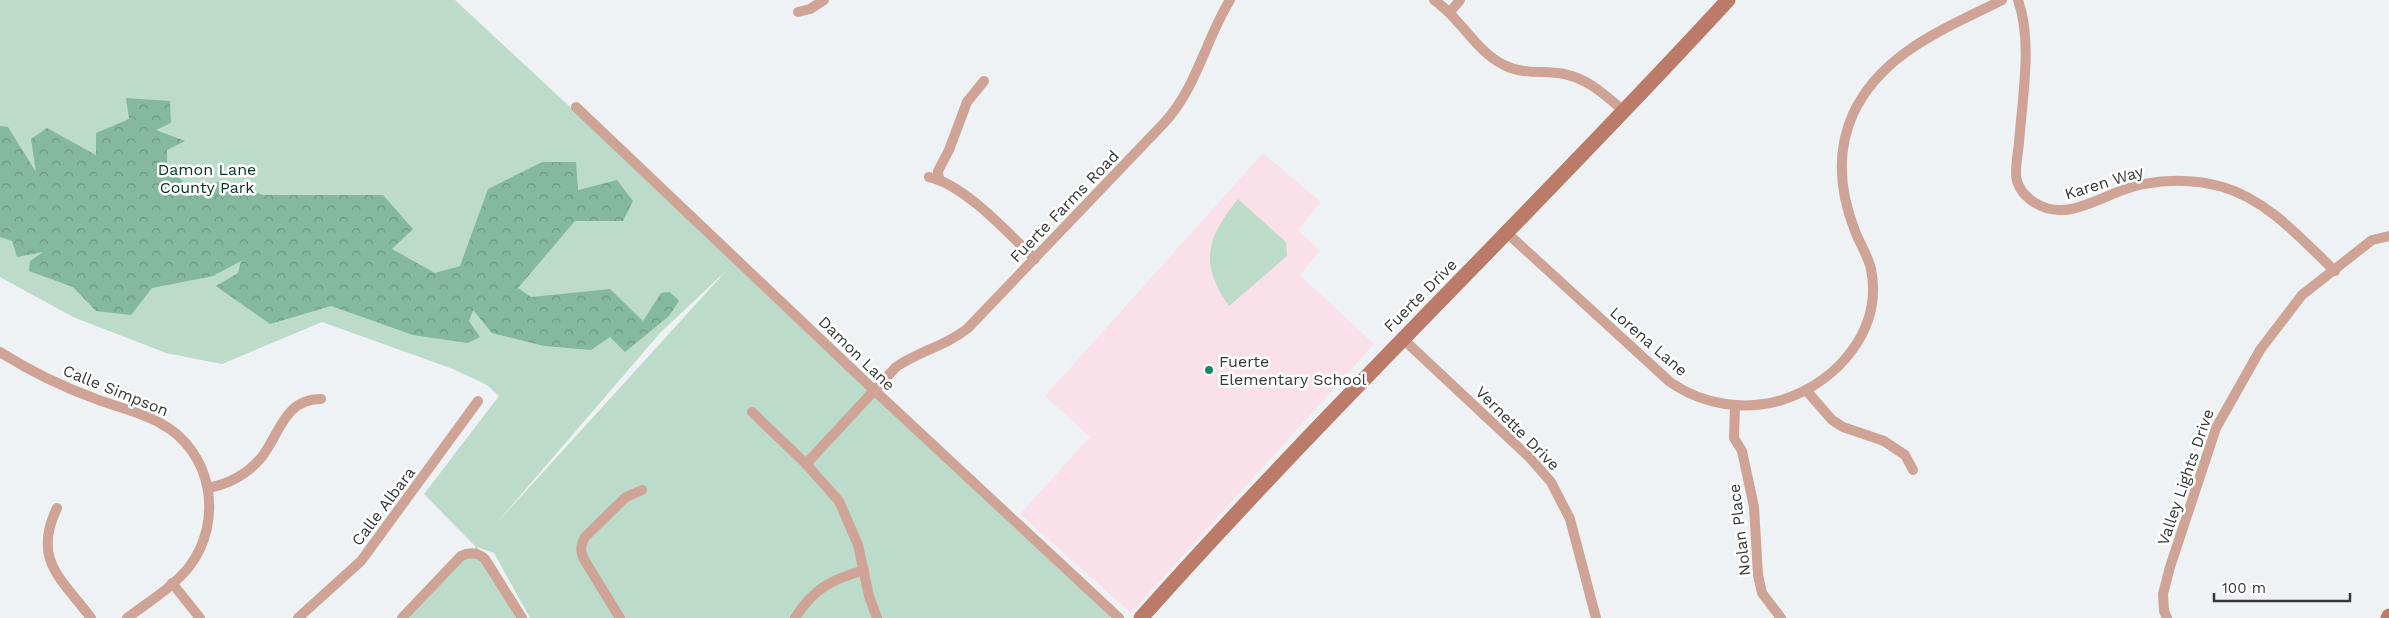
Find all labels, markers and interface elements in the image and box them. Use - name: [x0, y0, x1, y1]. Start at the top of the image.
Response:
- street label: Fuerte Farms Road: [1006, 146, 1123, 266]
- park label: Damon Lane County Park: [158, 160, 256, 197]
- street label: Karen Way: [2062, 161, 2147, 203]
- street label: Fuerte Drive: [1380, 255, 1461, 336]
- street label: Lorena Lane: [1606, 303, 1691, 380]
- street label: Damon Lane: [815, 312, 899, 394]
- place label: Fuerte Elementary School: [1219, 352, 1367, 389]
- street label: Calle Simpson: [60, 361, 171, 420]
- marker: Fuerte Elementary School: [1203, 364, 1215, 376]
- street label: Vernette Drive: [1472, 382, 1564, 474]
- street label: Valley Lights Drive: [2153, 406, 2218, 548]
- street label: Calle Albara: [348, 463, 419, 549]
- street label: Nolan Place: [1724, 483, 1755, 577]
- scale bar: [2214, 570, 2350, 602]
- text: 100 m: [2222, 579, 2266, 597]

